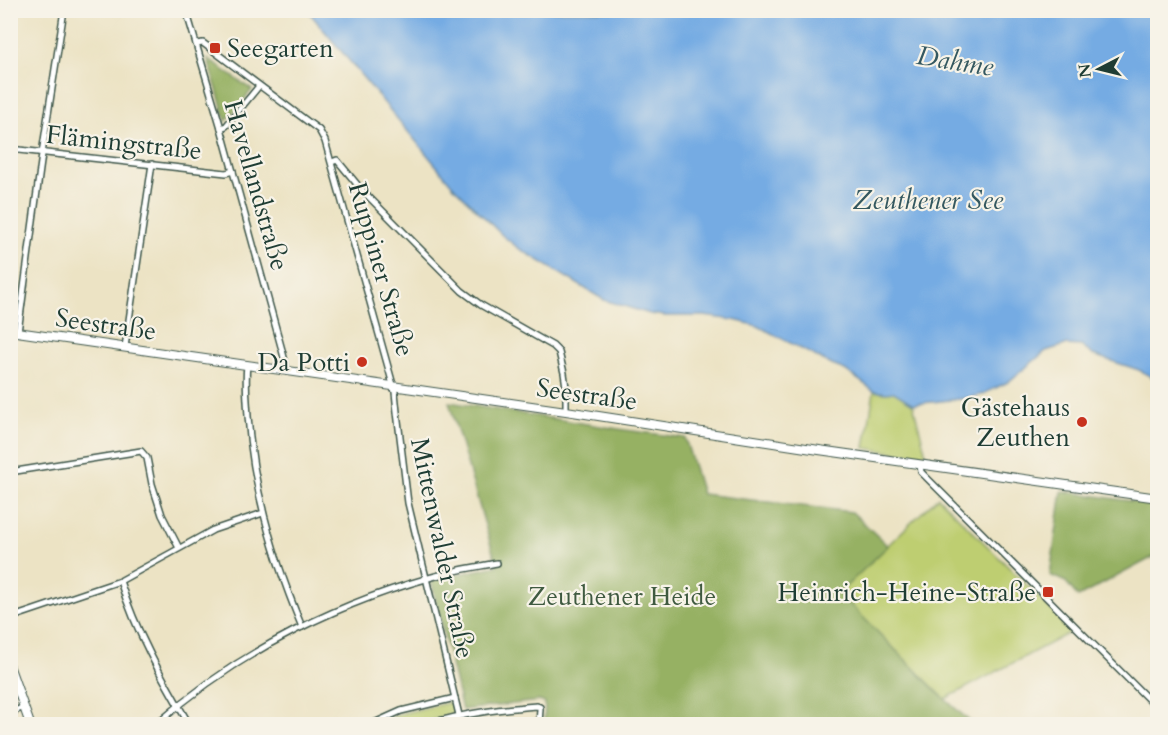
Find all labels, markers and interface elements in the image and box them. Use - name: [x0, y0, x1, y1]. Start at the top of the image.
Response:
- place label: Seegarten: [227, 31, 334, 66]
- water label: Dahme: [914, 37, 997, 86]
- north arrow: [1069, 39, 1129, 99]
- marker: Seegarten: [208, 41, 222, 55]
- text: N: [1073, 62, 1097, 79]
- street label: Havellandstraße: [215, 96, 298, 275]
- street label: Flämingstraße: [44, 117, 204, 168]
- street label: Ruppiner Straße: [340, 178, 423, 360]
- water label: Zeuthener See: [853, 182, 1004, 219]
- street label: Seestraße: [53, 300, 159, 349]
- place label: Da Potti: [257, 345, 350, 380]
- marker: Da Potti: [355, 355, 369, 369]
- street label: Seestraße: [534, 370, 640, 419]
- place label: Gästehaus Zeuthen: [961, 390, 1070, 455]
- marker: Gästehaus Zeuthen: [1075, 415, 1089, 429]
- street label: Mittenwalder Straße: [402, 434, 483, 662]
- place label: Heinrich-Heine-Straße: [778, 575, 1036, 610]
- park label: Zeuthener Heide: [528, 579, 716, 614]
- marker: Heinrich-Heine-Straße: [1041, 585, 1055, 599]

